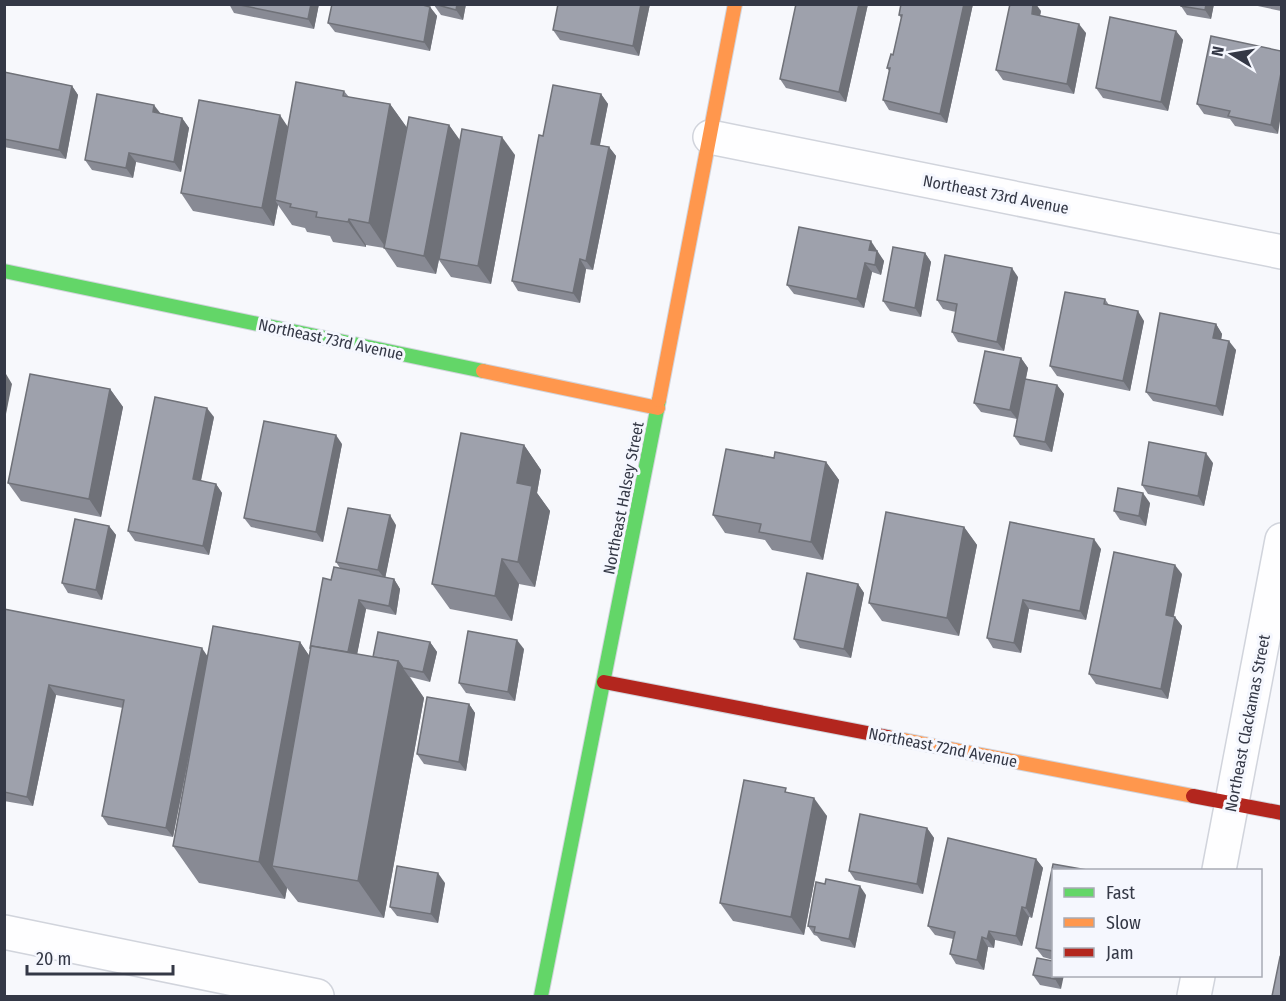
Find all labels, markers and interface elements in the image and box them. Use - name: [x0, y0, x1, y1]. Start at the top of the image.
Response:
- north arrow: [1202, 24, 1262, 84]
- text: N: [1208, 45, 1228, 58]
- street label: Northeast 73rd Avenue: [922, 171, 1070, 218]
- street label: Northeast 73rd Avenue: [257, 315, 405, 364]
- street label: Northeast Halsey Street: [599, 419, 648, 576]
- street label: Northeast Clackamas Street: [1221, 632, 1274, 814]
- street label: Northeast 72nd Avenue: [867, 724, 1019, 771]
- legend: [1052, 869, 1262, 977]
- text: Fast: [1106, 882, 1135, 904]
- text: Slow: [1106, 912, 1141, 934]
- scale bar: [27, 938, 172, 976]
- text: Jam: [1106, 942, 1134, 964]
- text: 20 m: [36, 948, 71, 970]

